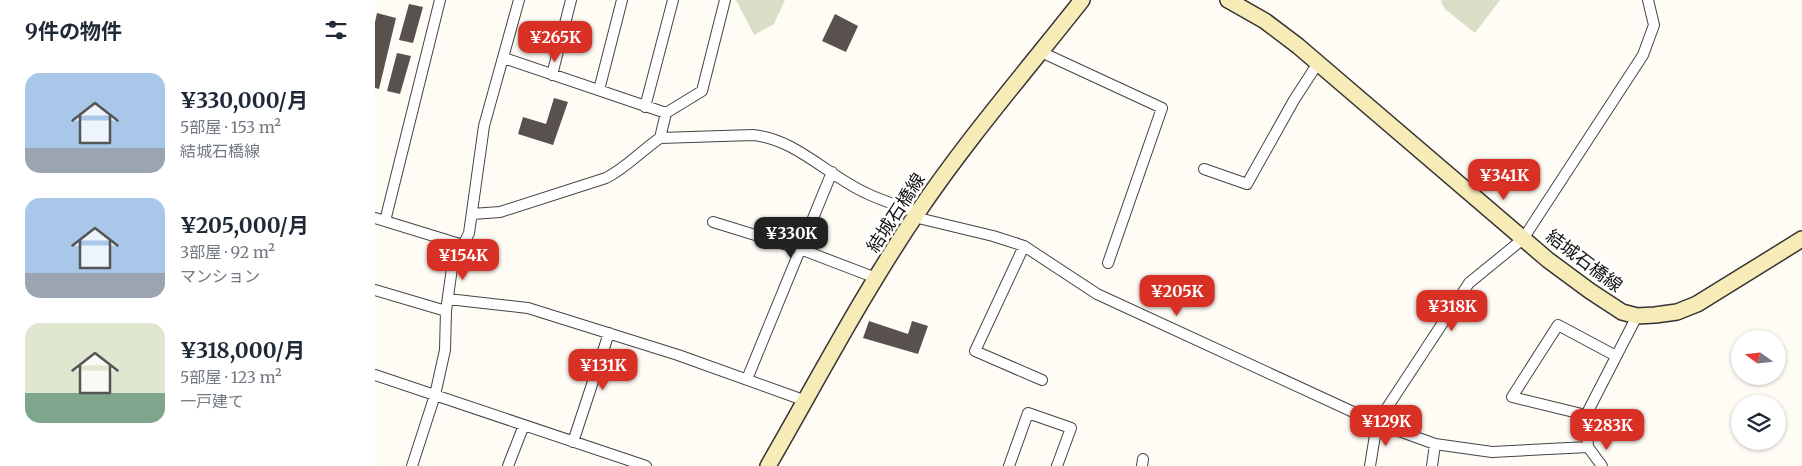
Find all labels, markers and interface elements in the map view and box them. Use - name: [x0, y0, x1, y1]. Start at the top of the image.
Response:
- icon: filters: [322, 16, 350, 44]
- text: 9件の物件: [25, 18, 122, 45]
- pin: ¥265K: [520, 20, 590, 63]
- text: ¥265K: [529, 27, 581, 47]
- text: ¥330,000/月: [180, 87, 308, 114]
- icon: home: [65, 93, 125, 153]
- text: 5部屋 · 153 m²: [180, 117, 281, 137]
- text: 結城石橋線: [180, 141, 260, 161]
- pin: ¥341K: [1469, 158, 1539, 201]
- text: ¥341K: [1479, 165, 1529, 185]
- street label: 結城石橋線: [861, 169, 930, 257]
- text: ¥205,000/月: [180, 212, 309, 239]
- pin: ¥330K: [756, 216, 826, 259]
- icon: home: [65, 218, 125, 278]
- text: ¥330K: [765, 223, 817, 243]
- street label: 結城石橋線: [1541, 224, 1627, 297]
- pin: ¥154K: [428, 238, 498, 281]
- text: 3部屋 · 92 m²: [180, 242, 275, 262]
- text: ¥154K: [438, 245, 488, 265]
- text: マンション: [180, 266, 260, 286]
- pin: ¥205K: [1142, 274, 1212, 317]
- text: ¥205K: [1151, 281, 1203, 301]
- pin: ¥318K: [1417, 290, 1487, 332]
- text: ¥318K: [1427, 296, 1477, 316]
- north arrow: [1731, 330, 1786, 385]
- map controls: [1731, 330, 1786, 450]
- text: ¥318,000/月: [180, 337, 305, 364]
- icon: home: [65, 343, 125, 403]
- pin: ¥131K: [568, 348, 638, 391]
- text: ¥131K: [579, 355, 627, 375]
- text: 5部屋 · 123 m²: [180, 367, 282, 387]
- text: 一戸建て: [180, 391, 244, 411]
- button: layers: [1731, 395, 1786, 450]
- pin: ¥129K: [1351, 404, 1421, 447]
- pin: ¥283K: [1572, 408, 1642, 451]
- text: ¥129K: [1361, 411, 1411, 431]
- text: ¥283K: [1581, 415, 1633, 435]

